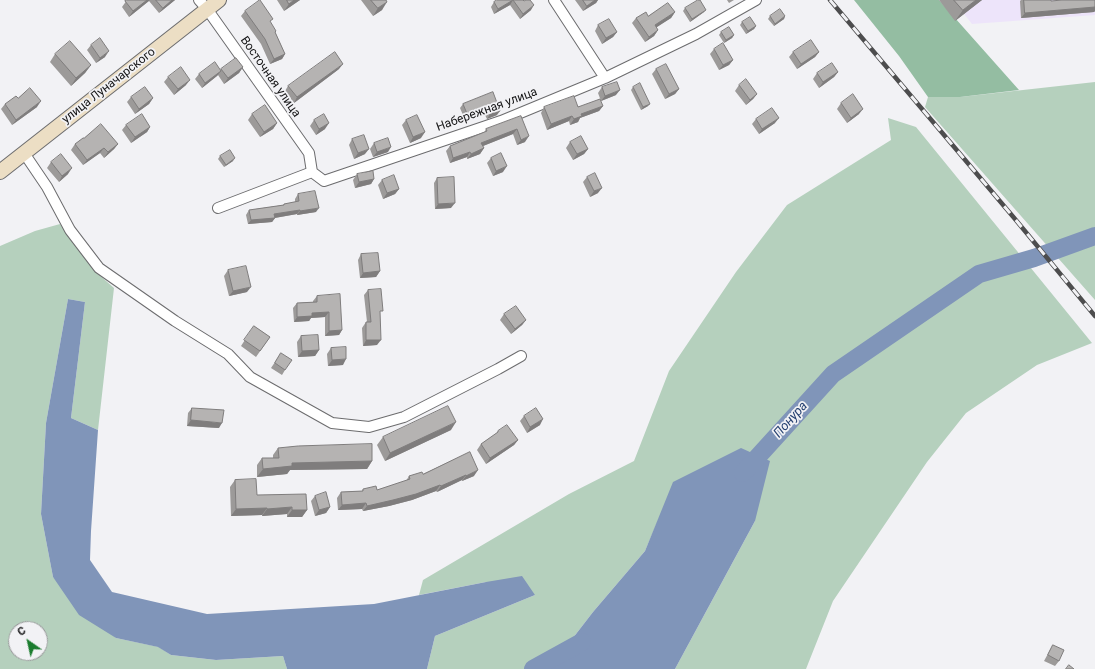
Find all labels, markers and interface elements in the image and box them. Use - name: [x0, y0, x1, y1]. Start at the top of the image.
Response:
- street label: Восточная улица: [237, 34, 303, 120]
- street label: улица Луначарского: [59, 45, 159, 127]
- street label: Набережная улица: [435, 85, 539, 135]
- water label: Понура: [771, 399, 811, 441]
- north arrow: [8, 621, 48, 661]
- text: С: [15, 624, 28, 639]

